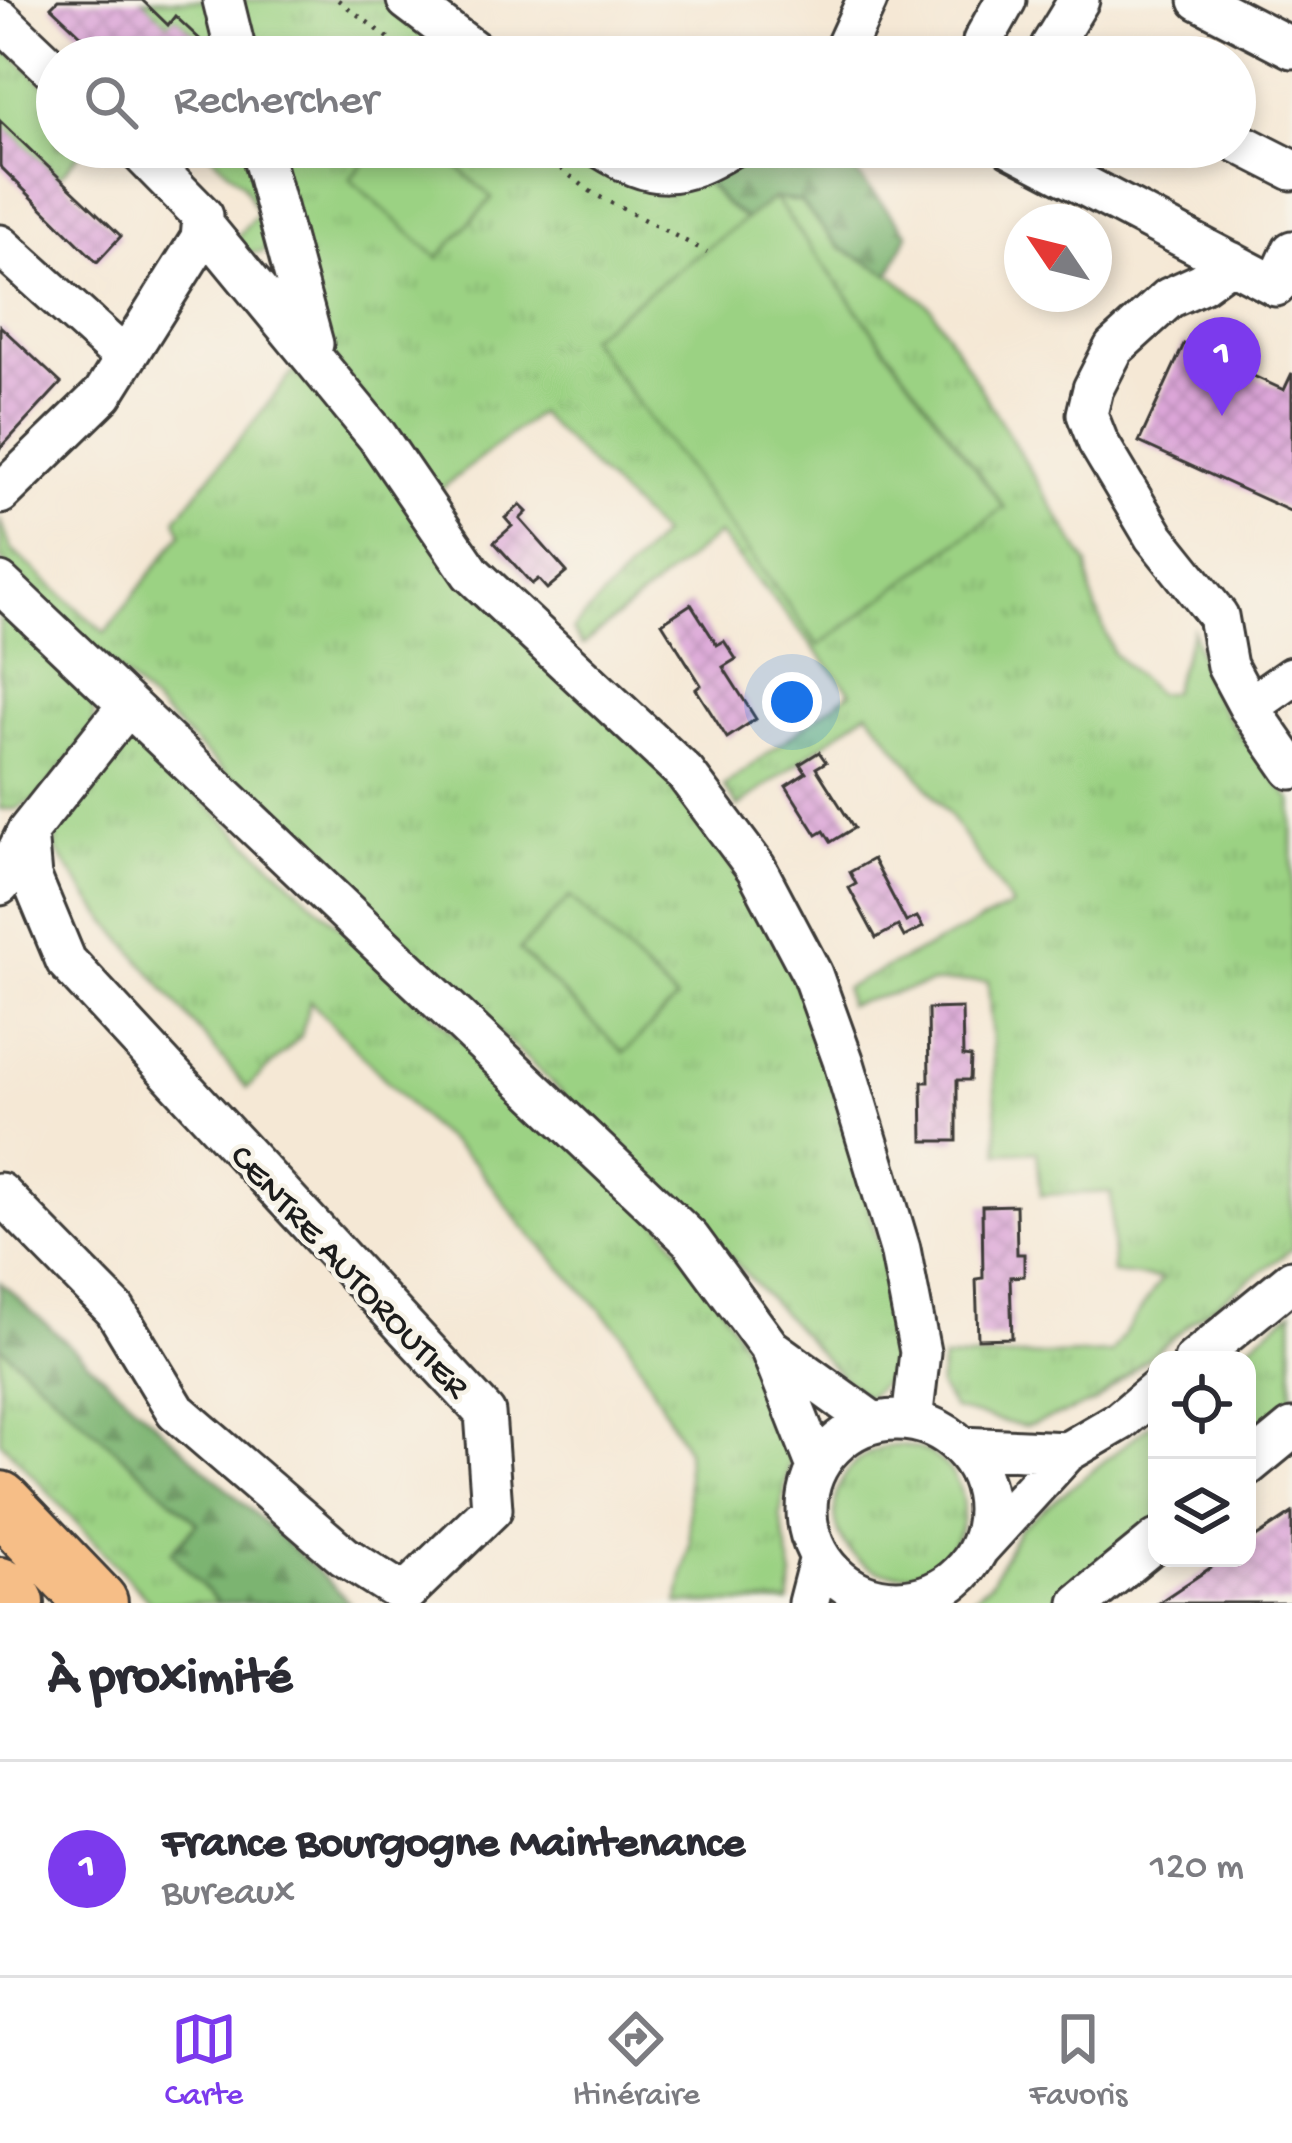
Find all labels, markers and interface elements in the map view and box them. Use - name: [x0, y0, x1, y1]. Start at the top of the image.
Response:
- search box: [36, 36, 1256, 168]
- icon: search: [78, 69, 144, 135]
- text: Rechercher: [174, 76, 378, 129]
- north arrow: [1004, 204, 1112, 312]
- pin: 1: [1183, 317, 1261, 416]
- your location: [762, 672, 822, 732]
- street label: CENTRE AUTOROUTIER: [218, 1137, 477, 1410]
- map controls: [1148, 1351, 1256, 1567]
- button: locate: [1148, 1351, 1256, 1459]
- button: layers: [1148, 1459, 1256, 1567]
- text: À proximité: [48, 1651, 292, 1711]
- text: France Bourgogne Maintenance: [162, 1819, 745, 1872]
- text: 1: [79, 1846, 95, 1892]
- text: 120 m: [1150, 1846, 1244, 1892]
- text: Bureaux: [162, 1872, 295, 1918]
- tab: Carte: [165, 2006, 243, 2116]
- tab: Itinéraire: [573, 2006, 700, 2116]
- tab: Favoris: [1029, 2006, 1127, 2116]

